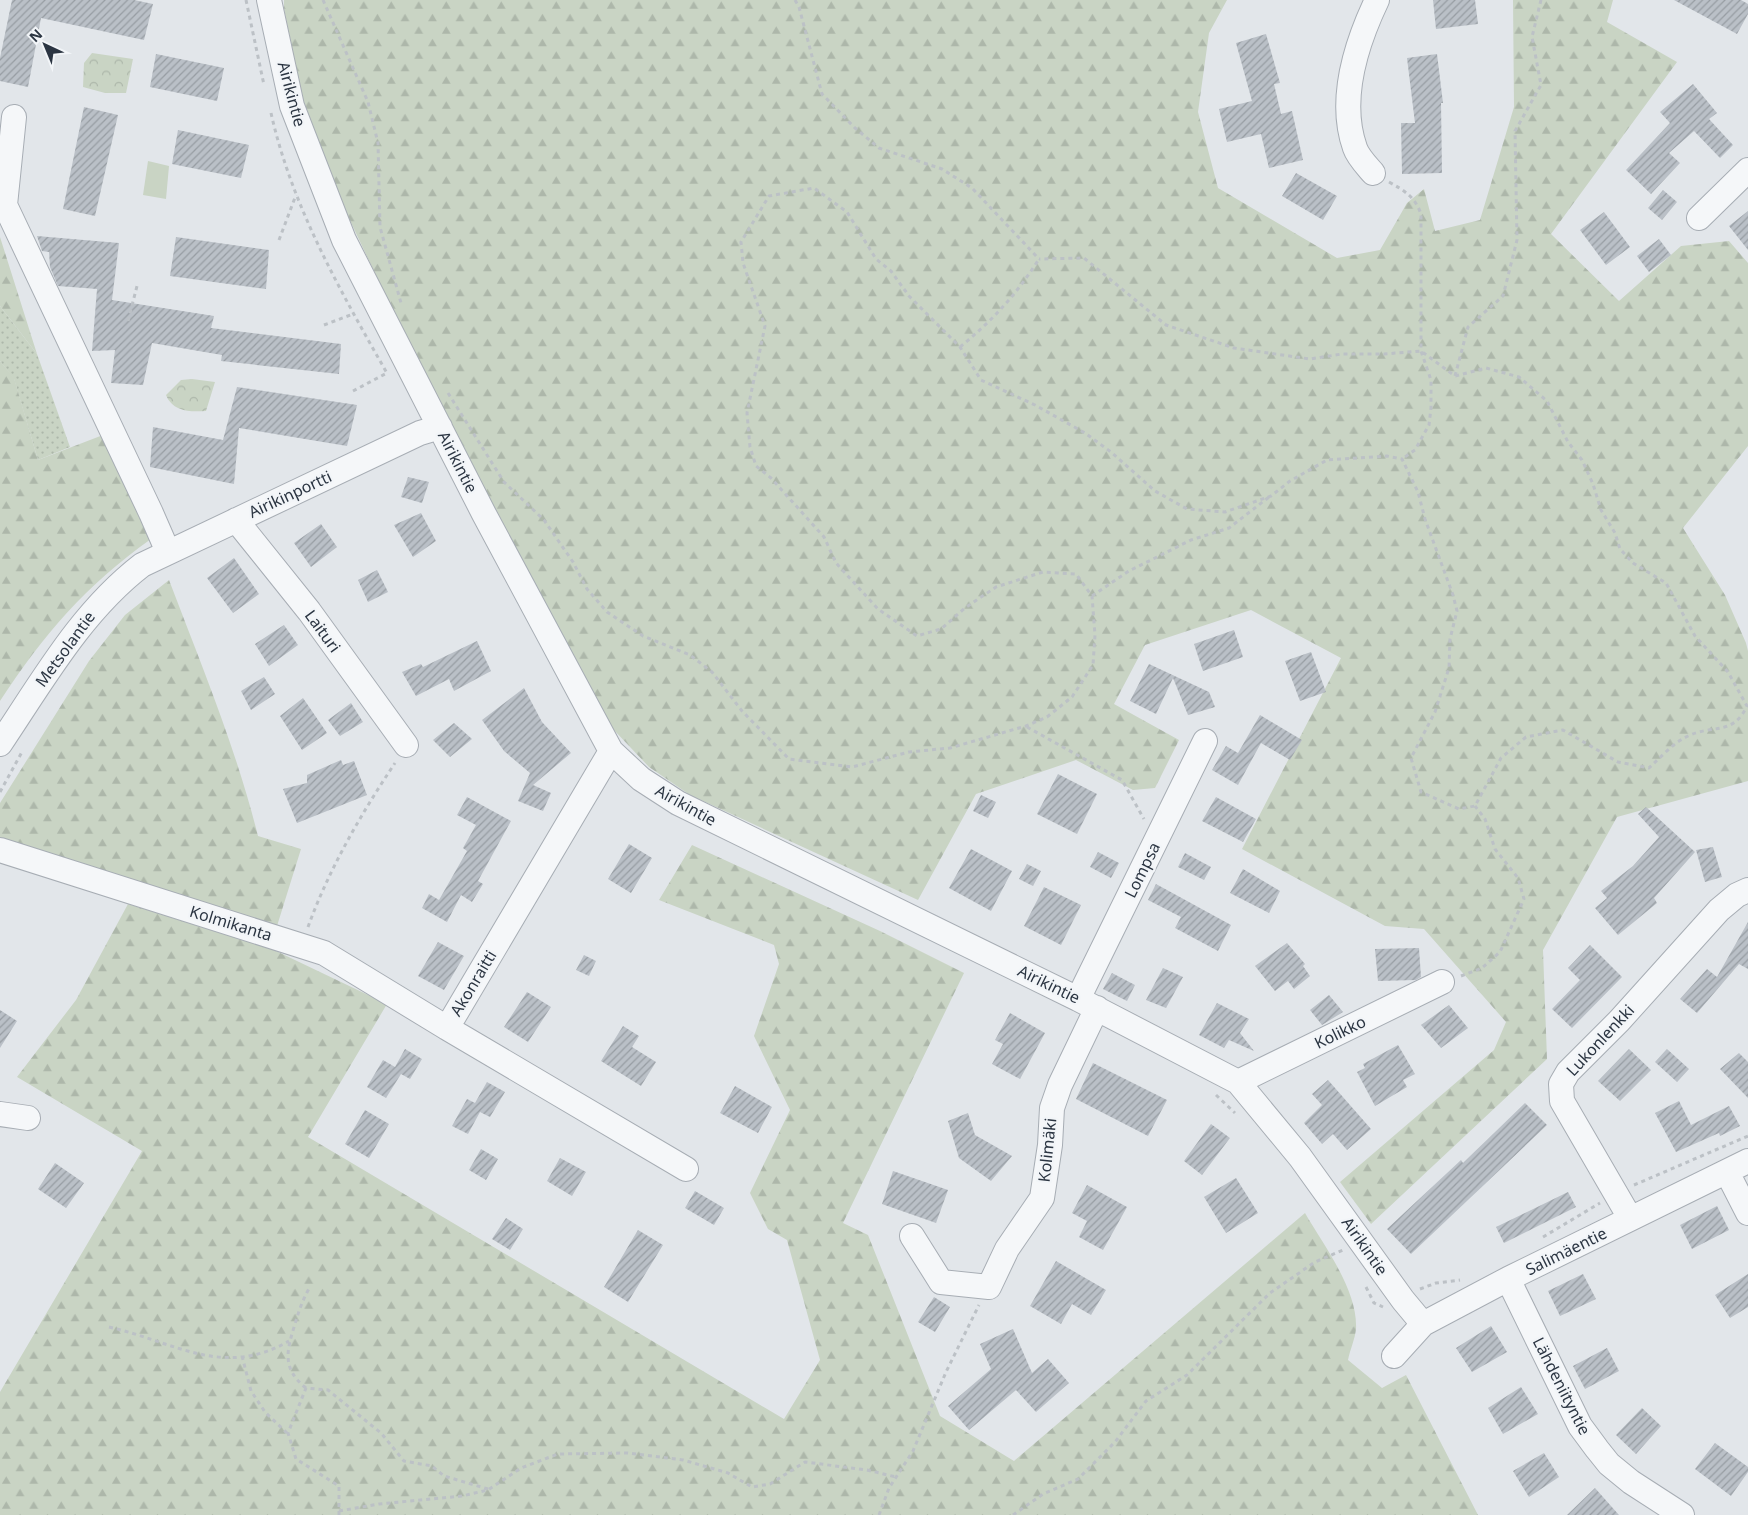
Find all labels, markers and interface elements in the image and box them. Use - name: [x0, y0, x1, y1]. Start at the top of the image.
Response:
- north arrow: [20, 20, 70, 70]
- text: N: [25, 24, 46, 46]
- street label: Airikintie: [273, 59, 311, 129]
- street label: Airikintie: [433, 427, 483, 497]
- street label: Airikinportti: [245, 465, 335, 523]
- street label: Laituri: [300, 605, 346, 657]
- street label: Metsolantie: [30, 607, 100, 691]
- street label: Airikintie: [652, 779, 720, 831]
- street label: Lompsa: [1119, 838, 1165, 902]
- street label: Kolmikanta: [187, 900, 275, 946]
- street label: Akonraitti: [445, 946, 501, 1020]
- street label: Airikintie: [1014, 960, 1084, 1008]
- street label: Lukonlenkki: [1561, 999, 1639, 1081]
- street label: Kolikko: [1311, 1010, 1369, 1054]
- street label: Kolimäki: [1033, 1117, 1061, 1183]
- street label: Airikintie: [1337, 1212, 1393, 1280]
- street label: Salimäentie: [1522, 1222, 1610, 1280]
- street label: Lähdeniityntie: [1528, 1333, 1596, 1439]

